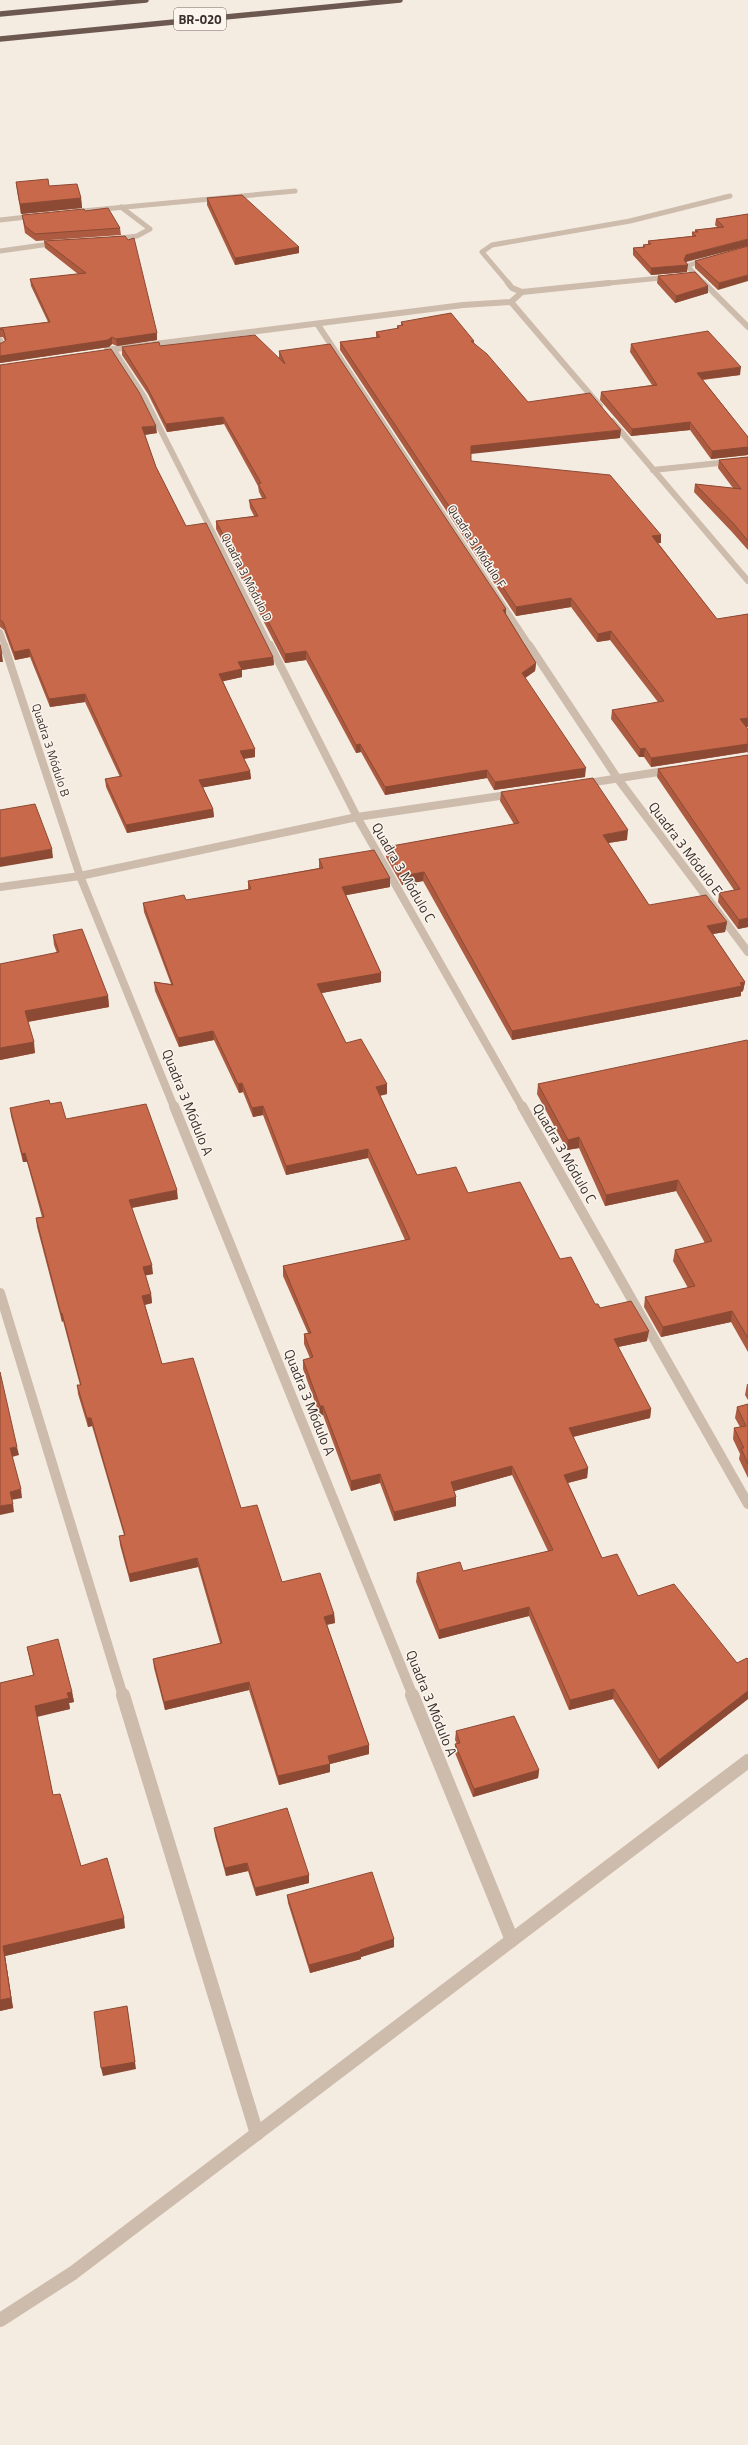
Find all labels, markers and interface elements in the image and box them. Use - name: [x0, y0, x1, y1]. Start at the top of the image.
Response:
- road number: BR-020: [174, 8, 226, 30]
- street label: Quadra 3 Módulo F: [443, 501, 511, 591]
- street label: Quadra 3 Módulo D: [216, 529, 278, 625]
- street label: Quadra 3 Módulo B: [27, 701, 75, 799]
- street label: Quadra 3 Módulo E: [644, 797, 728, 899]
- street label: Quadra 3 Módulo C: [367, 818, 441, 926]
- street label: Quadra 3 Módulo A: [157, 1046, 219, 1159]
- street label: Quadra 3 Módulo C: [528, 1099, 602, 1207]
- street label: Quadra 3 Módulo A: [279, 1346, 341, 1459]
- street label: Quadra 3 Módulo A: [401, 1647, 463, 1760]

